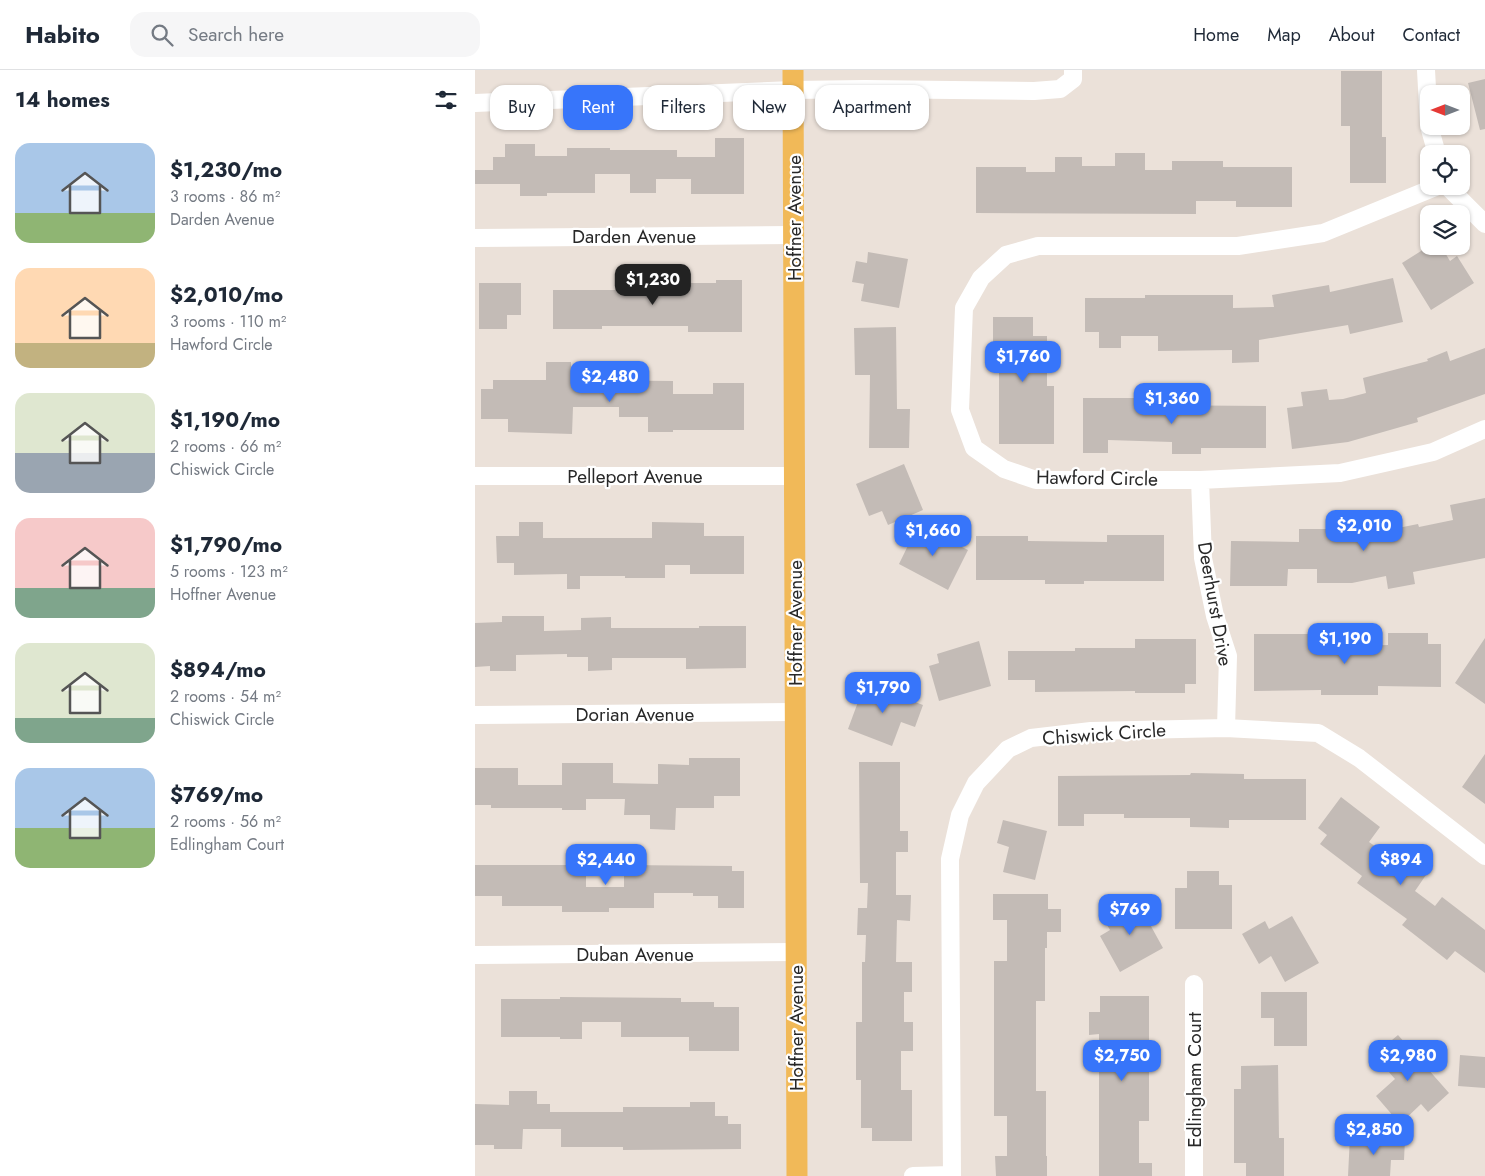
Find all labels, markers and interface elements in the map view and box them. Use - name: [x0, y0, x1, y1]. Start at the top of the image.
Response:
- search box: [130, 12, 480, 57]
- text: Habito: [25, 17, 100, 52]
- icon: search: [148, 21, 176, 49]
- text: Search here: [188, 21, 284, 48]
- text: Home: [1193, 22, 1239, 48]
- text: Map: [1267, 22, 1301, 48]
- text: About: [1329, 22, 1374, 48]
- text: Contact: [1402, 22, 1460, 48]
- text: 14 homes: [15, 85, 110, 115]
- chip: Buy: [490, 85, 553, 130]
- chip: Rent: [563, 85, 633, 130]
- chip: Filters: [643, 85, 723, 130]
- chip: New: [733, 85, 805, 130]
- chip: Apartment: [815, 85, 929, 130]
- north arrow: [1420, 85, 1470, 135]
- map controls: [1420, 85, 1470, 255]
- icon: filters: [432, 86, 460, 114]
- button: locate: [1420, 145, 1470, 195]
- text: $1,230/mo: [170, 155, 282, 185]
- street label: Hoffner Avenue: [781, 155, 808, 281]
- icon: home: [55, 163, 115, 223]
- text: 3 rooms · 86 m²: [170, 185, 280, 208]
- button: layers: [1420, 205, 1470, 255]
- text: Darden Avenue: [170, 208, 274, 231]
- street label: Darden Avenue: [572, 223, 696, 250]
- pin: $1,230: [612, 264, 694, 306]
- text: $1,230: [626, 268, 680, 291]
- text: $2,010/mo: [170, 280, 283, 310]
- icon: home: [55, 288, 115, 348]
- text: 3 rooms · 110 m²: [170, 310, 286, 333]
- text: Hawford Circle: [170, 333, 273, 356]
- pin: $1,760: [982, 340, 1064, 383]
- text: $1,760: [996, 345, 1050, 368]
- pin: $2,480: [569, 360, 651, 403]
- text: $2,480: [581, 365, 639, 388]
- pin: $1,360: [1131, 382, 1213, 425]
- text: $1,360: [1145, 387, 1199, 410]
- text: $1,190/mo: [170, 405, 280, 435]
- icon: home: [55, 413, 115, 473]
- text: 2 rooms · 66 m²: [170, 435, 281, 458]
- text: Chiswick Circle: [170, 458, 274, 481]
- street label: Pelleport Avenue: [567, 463, 703, 490]
- street label: Hawford Circle: [1036, 463, 1158, 493]
- pin: $2,010: [1323, 510, 1405, 552]
- pin: $1,660: [892, 514, 974, 557]
- text: $2,010: [1337, 514, 1391, 537]
- text: $1,660: [905, 519, 961, 542]
- text: $1,790/mo: [170, 530, 282, 560]
- icon: home: [55, 538, 115, 598]
- street label: Deerhurst Drive: [1191, 540, 1239, 668]
- text: 5 rooms · 123 m²: [170, 560, 288, 583]
- street label: Hoffner Avenue: [782, 560, 809, 686]
- text: Hoffner Avenue: [170, 583, 276, 606]
- pin: $1,190: [1304, 622, 1386, 665]
- text: $1,190: [1319, 627, 1371, 650]
- text: $894/mo: [170, 655, 266, 685]
- icon: home: [55, 663, 115, 723]
- pin: $1,790: [842, 672, 924, 714]
- text: $1,790: [856, 676, 910, 699]
- text: 2 rooms · 54 m²: [170, 685, 281, 708]
- street label: Dorian Avenue: [576, 701, 695, 728]
- text: Chiswick Circle: [170, 708, 274, 731]
- street label: Chiswick Circle: [1041, 716, 1167, 752]
- text: $769/mo: [170, 780, 263, 810]
- icon: home: [55, 788, 115, 848]
- text: 2 rooms · 56 m²: [170, 810, 281, 833]
- text: Edlingham Court: [170, 833, 284, 856]
- pin: $2,440: [565, 844, 647, 886]
- pin: $894: [1371, 844, 1431, 886]
- text: $2,440: [577, 848, 635, 871]
- text: $894: [1380, 848, 1422, 871]
- pin: $769: [1100, 894, 1160, 936]
- text: $769: [1109, 898, 1151, 921]
- street label: Duban Avenue: [576, 941, 694, 968]
- street label: Hoffner Avenue: [783, 965, 810, 1091]
- street label: Edlingham Court: [1181, 1012, 1208, 1148]
- pin: $2,750: [1081, 1040, 1163, 1082]
- pin: $2,980: [1367, 1040, 1449, 1082]
- text: $2,750: [1094, 1044, 1150, 1067]
- text: $2,980: [1380, 1044, 1436, 1067]
- pin: $2,850: [1333, 1114, 1415, 1156]
- text: $2,850: [1346, 1118, 1402, 1141]

